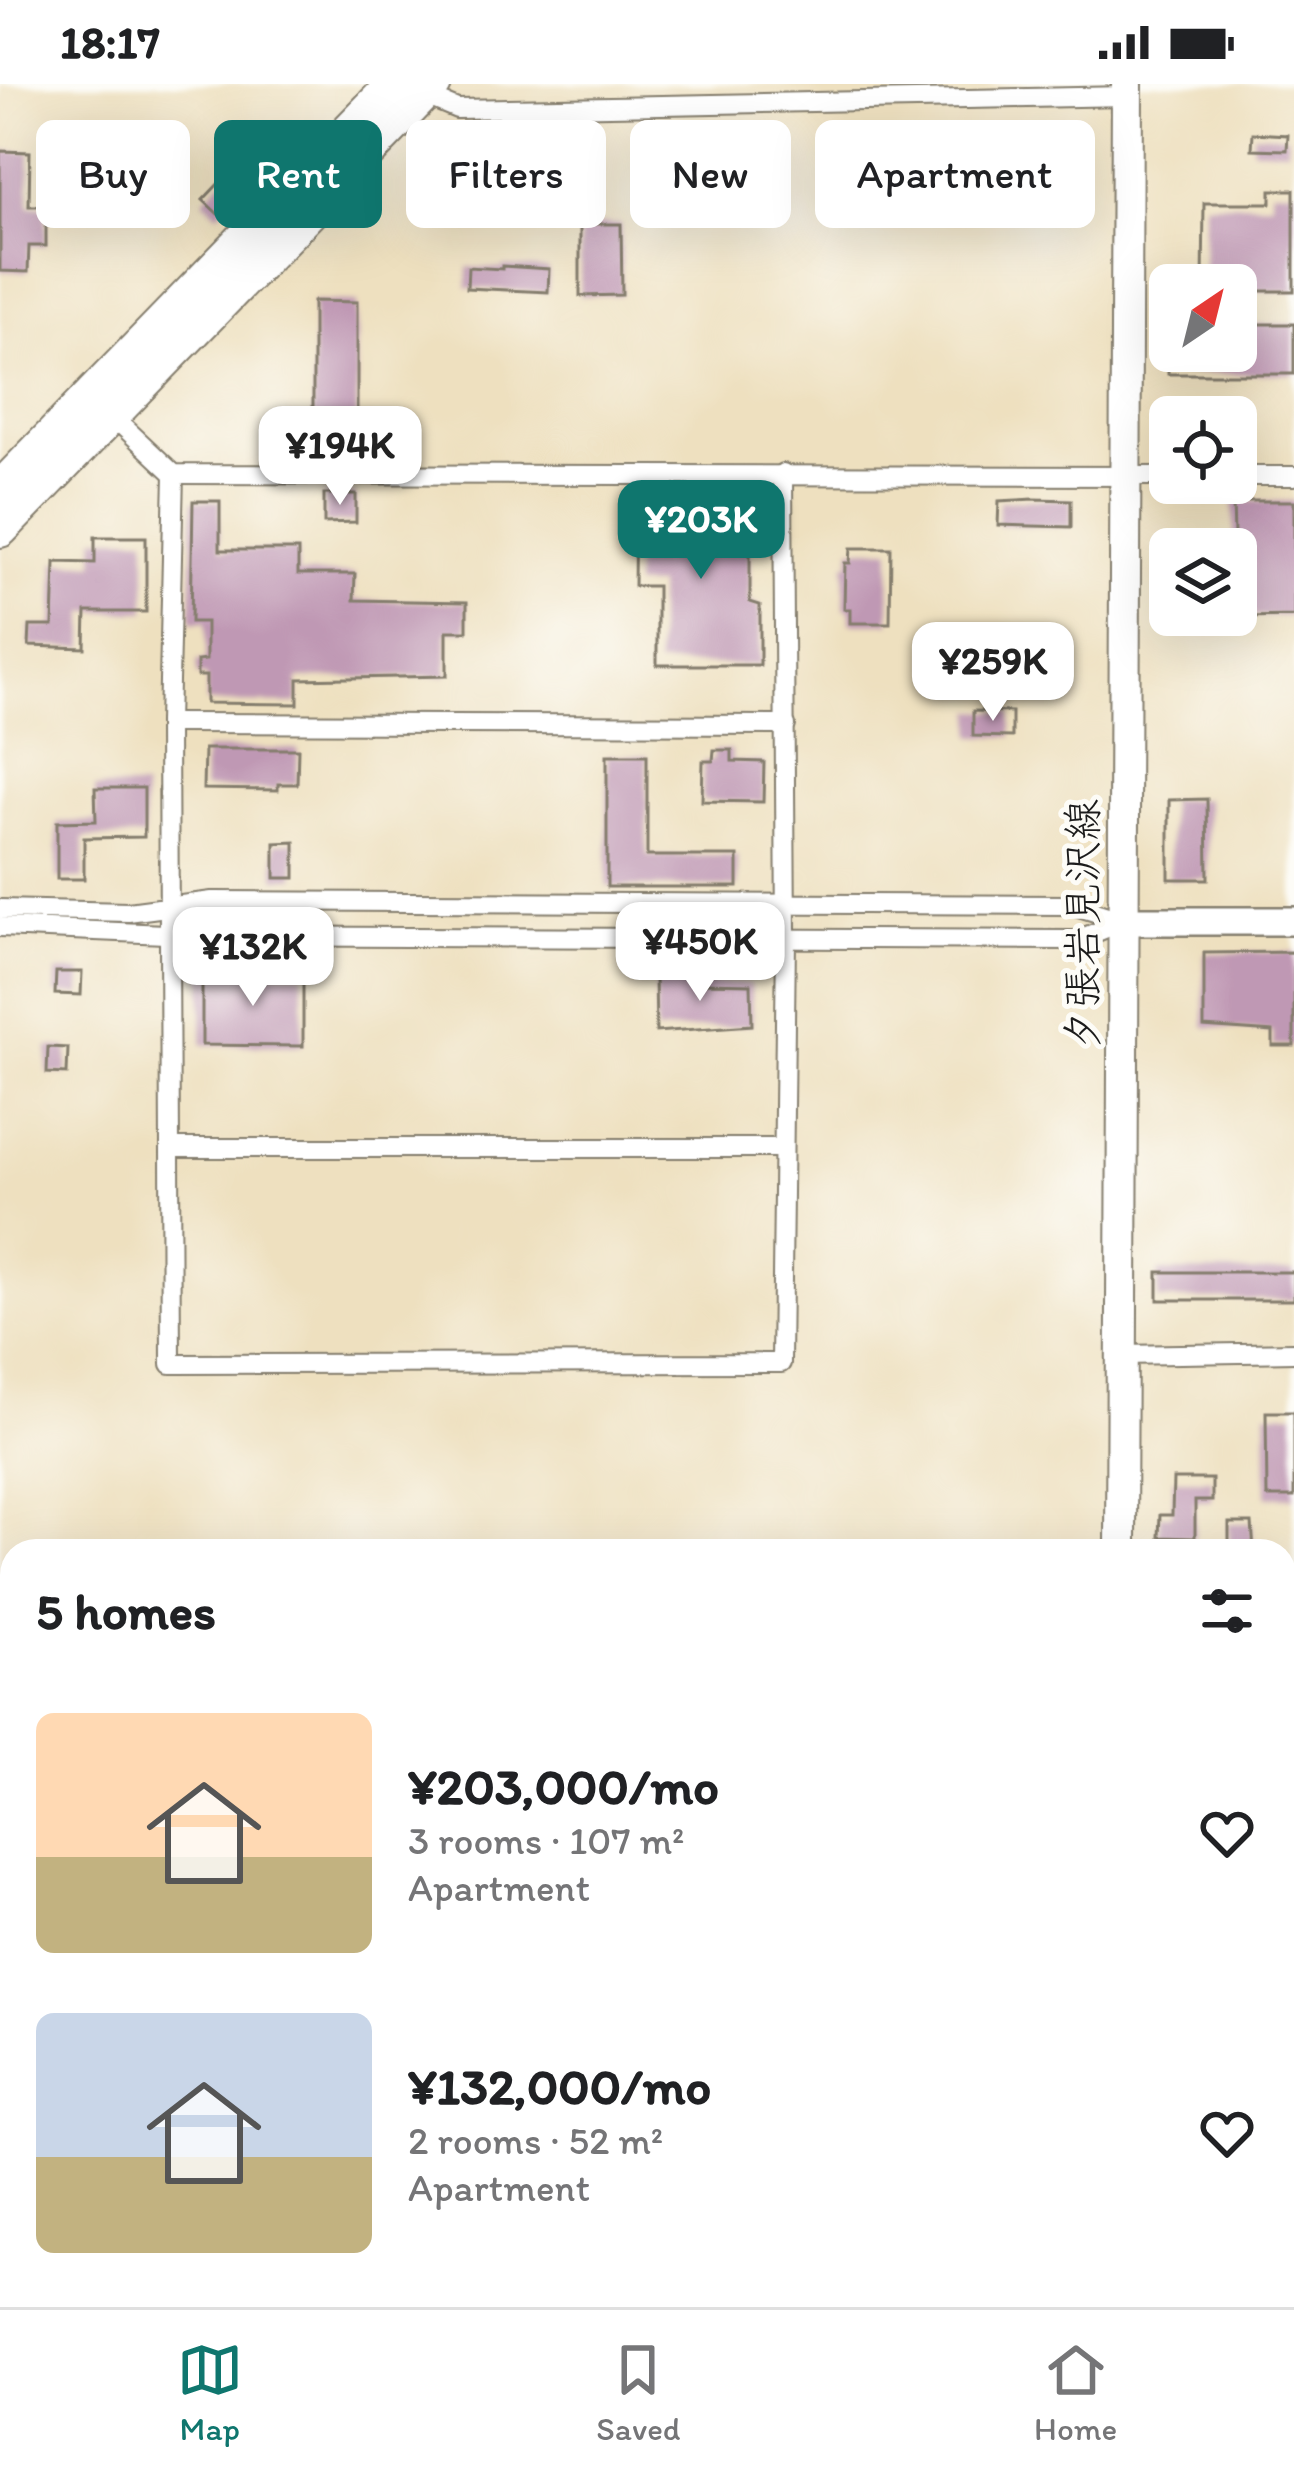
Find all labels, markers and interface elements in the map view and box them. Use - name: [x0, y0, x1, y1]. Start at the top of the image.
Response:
- text: 18:17: [60, 15, 160, 69]
- chip: Buy: [36, 120, 190, 228]
- chip: Rent: [214, 120, 382, 228]
- chip: Filters: [406, 120, 606, 228]
- chip: New: [630, 120, 791, 228]
- chip: Apartment: [815, 120, 1095, 228]
- north arrow: [1149, 264, 1257, 372]
- map controls: [1149, 264, 1257, 636]
- button: locate: [1149, 396, 1257, 504]
- pin: ¥194K: [256, 406, 424, 508]
- text: ¥194K: [286, 421, 394, 468]
- pin: ¥203K: [617, 480, 785, 582]
- text: ¥203K: [645, 495, 757, 542]
- button: layers: [1149, 528, 1257, 636]
- pin: ¥259K: [909, 622, 1077, 724]
- text: ¥259K: [939, 637, 1047, 684]
- street label: 夕張岩見沢線: [1057, 799, 1108, 1051]
- pin: ¥450K: [616, 902, 784, 1004]
- pin: ¥132K: [169, 907, 337, 1009]
- text: ¥450K: [643, 917, 757, 964]
- text: ¥132K: [200, 922, 306, 969]
- icon: filters: [1194, 1578, 1260, 1644]
- text: 5 homes: [36, 1581, 216, 1642]
- text: ¥203,000/mo: [408, 1756, 719, 1817]
- icon: home: [132, 1761, 276, 1905]
- icon: heart: [1194, 1800, 1260, 1866]
- text: 3 rooms · 107 m²: [408, 1817, 684, 1864]
- text: Apartment: [408, 1864, 590, 1911]
- text: ¥132,000/mo: [408, 2056, 711, 2117]
- icon: home: [132, 2061, 276, 2205]
- icon: heart: [1194, 2100, 1260, 2166]
- text: 2 rooms · 52 m²: [408, 2117, 663, 2164]
- text: Apartment: [408, 2164, 590, 2211]
- tab: Map: [177, 2337, 243, 2448]
- tab: Saved: [596, 2337, 681, 2448]
- tab: Home: [1034, 2337, 1117, 2448]

